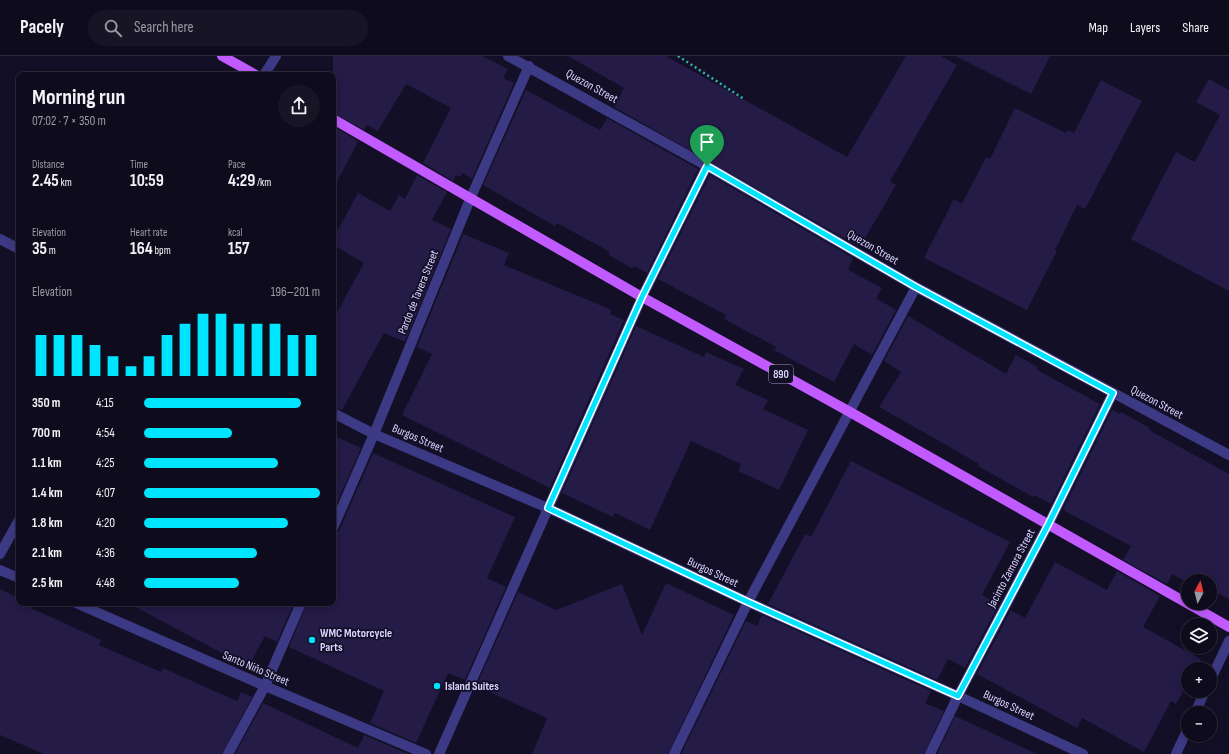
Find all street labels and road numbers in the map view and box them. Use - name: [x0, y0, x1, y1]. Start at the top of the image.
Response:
- street label: Quezon Street: [563, 66, 621, 107]
- street label: Quezon Street: [844, 227, 902, 268]
- street label: Pardo de Tavera Street: [395, 248, 442, 336]
- road number: 890: [769, 365, 793, 383]
- street label: Quezon Street: [1128, 382, 1186, 423]
- street label: Burgos Street: [390, 421, 446, 456]
- street label: Jacinto Zamora Street: [984, 526, 1039, 611]
- street label: Burgos Street: [685, 554, 741, 591]
- street label: Santo Niño Street: [220, 648, 292, 689]
- street label: Burgos Street: [981, 687, 1037, 724]

